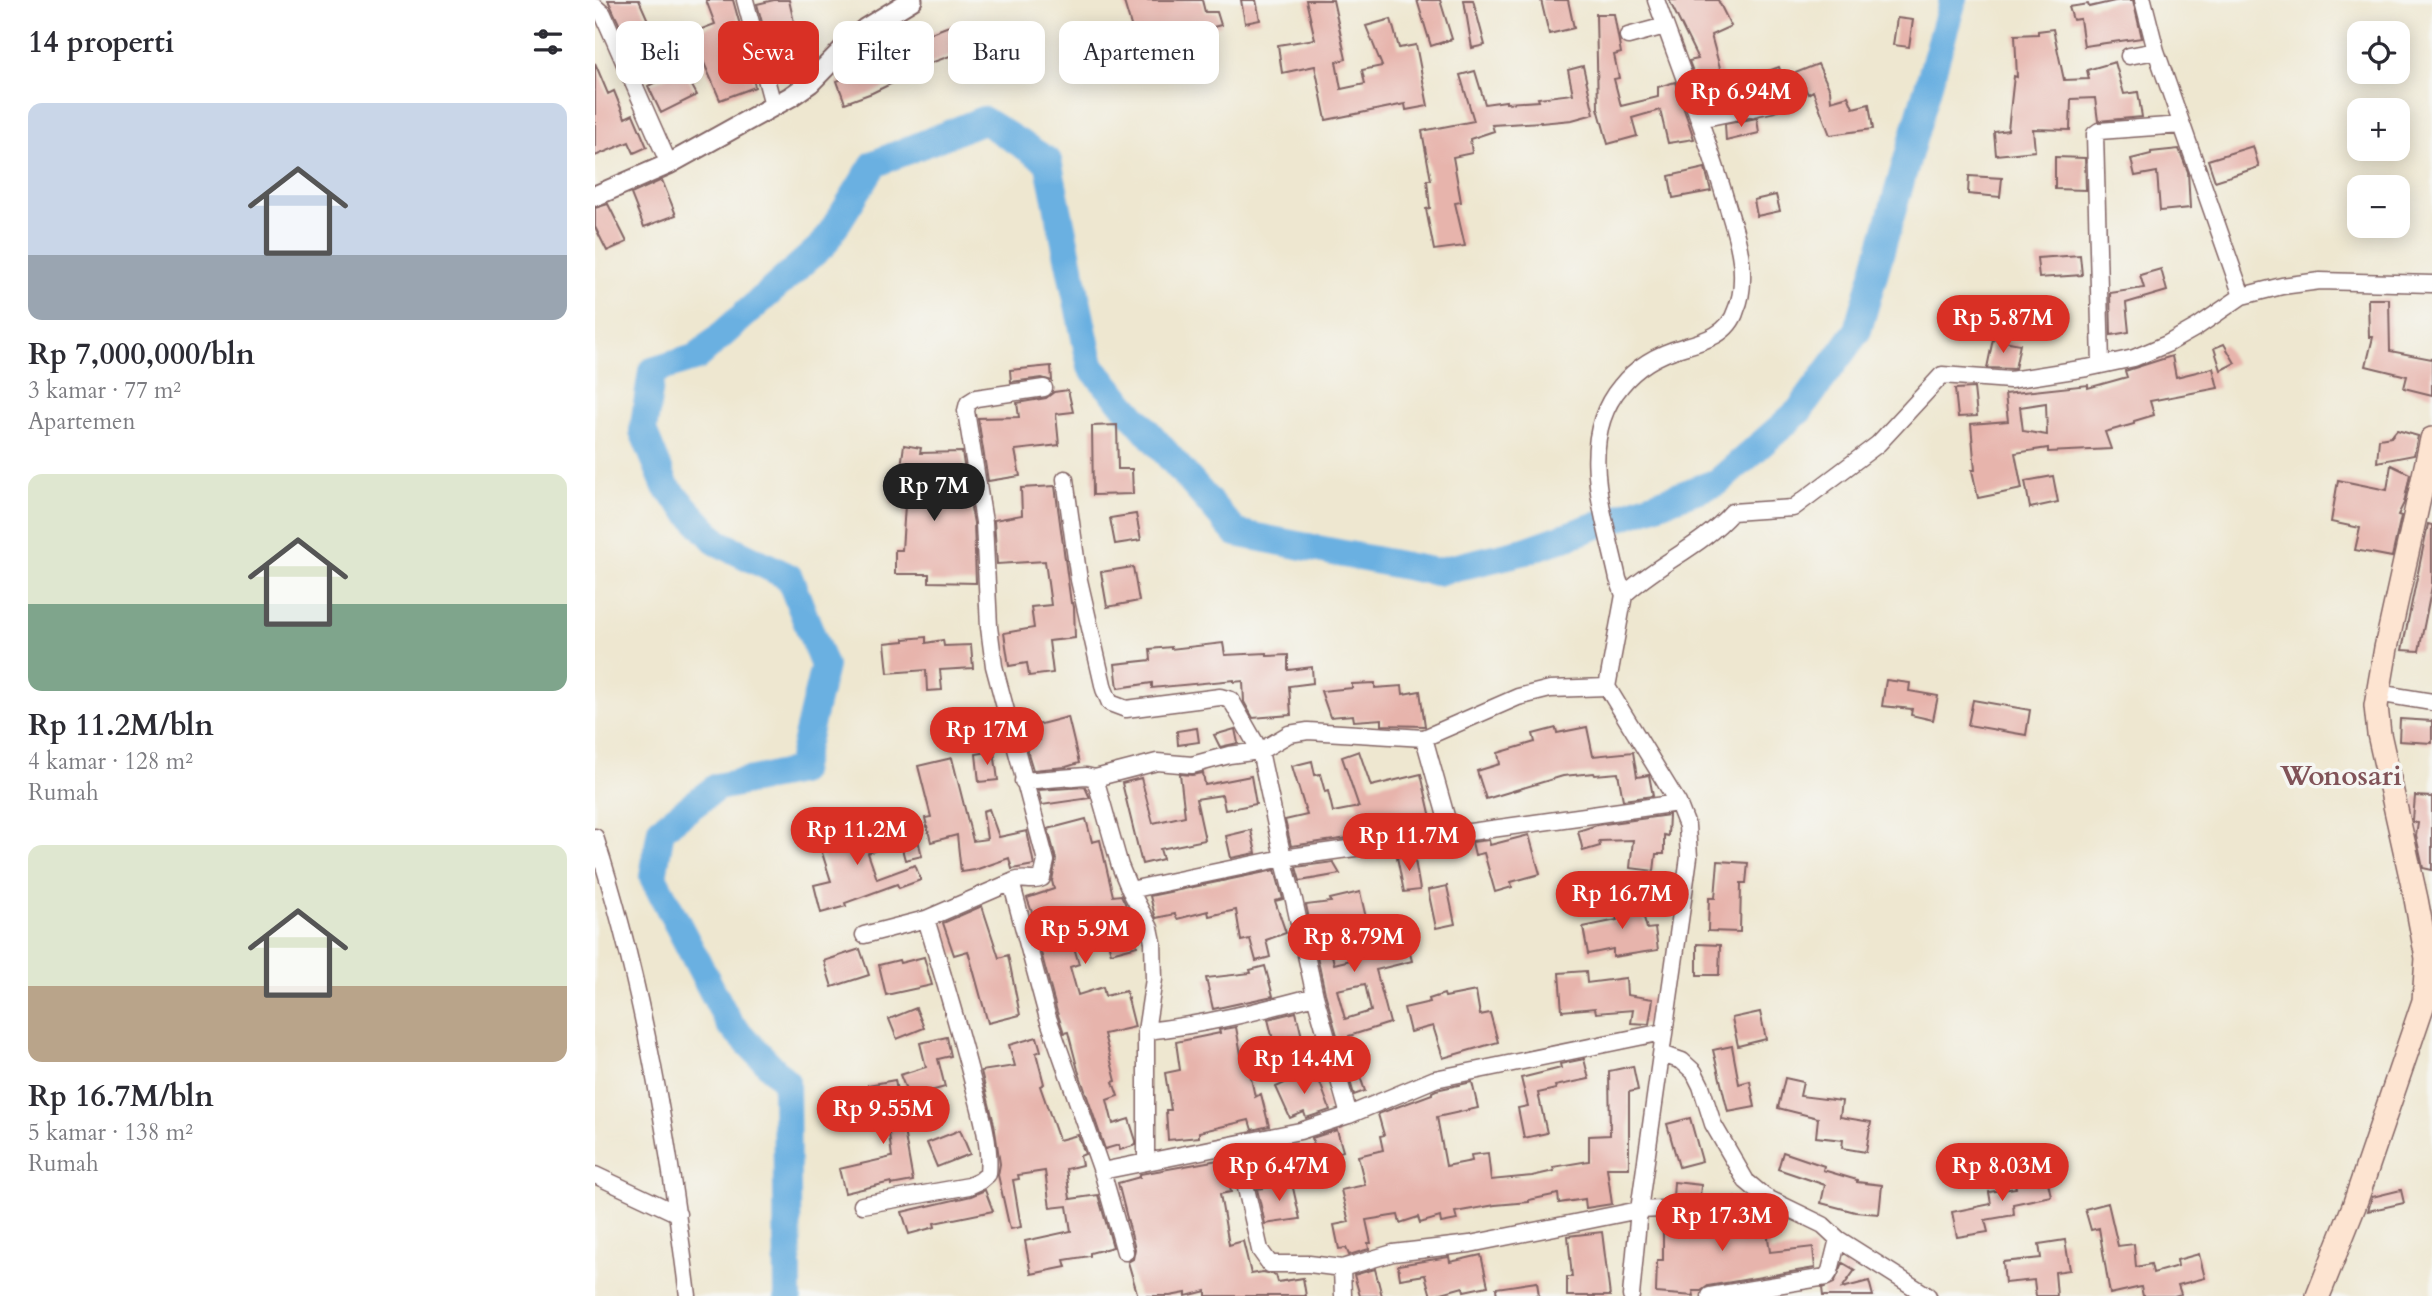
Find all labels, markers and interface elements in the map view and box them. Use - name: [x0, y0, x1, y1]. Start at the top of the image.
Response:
- chip: Beli: [616, 21, 704, 84]
- chip: Sewa: [718, 21, 819, 84]
- chip: Filter: [833, 21, 934, 84]
- chip: Baru: [948, 21, 1045, 84]
- chip: Apartemen: [1059, 21, 1219, 84]
- map controls: [2347, 21, 2410, 238]
- button: locate: [2347, 21, 2410, 84]
- text: 14 properti: [28, 22, 174, 63]
- icon: filters: [529, 23, 567, 61]
- pin: Rp 6.94M: [1669, 69, 1813, 129]
- text: Rp 6.94M: [1691, 76, 1791, 107]
- button: +: [2347, 98, 2410, 161]
- icon: home: [235, 148, 361, 274]
- button: −: [2347, 175, 2410, 238]
- pin: Rp 5.87M: [1931, 296, 2075, 355]
- text: Rp 5.87M: [1953, 302, 2053, 333]
- text: Rp 7,000,000/bln: [28, 334, 255, 375]
- text: 3 kamar · 77 m²: [28, 375, 181, 406]
- text: Apartemen: [28, 406, 136, 437]
- pin: Rp 7M: [885, 463, 983, 523]
- text: Rp 7M: [899, 470, 969, 501]
- icon: home: [235, 519, 361, 645]
- text: Rp 11.2M/bln: [28, 705, 214, 746]
- pin: Rp 17M: [930, 708, 1044, 767]
- text: Rp 17M: [946, 714, 1028, 745]
- text: 4 kamar · 128 m²: [28, 746, 193, 777]
- district label: Wonosari: [2279, 757, 2402, 795]
- text: Rumah: [28, 777, 99, 808]
- pin: Rp 11.2M: [785, 808, 929, 867]
- text: Rp 11.2M: [807, 814, 907, 845]
- pin: Rp 11.7M: [1337, 814, 1481, 873]
- text: Rp 11.7M: [1359, 820, 1459, 851]
- pin: Rp 16.7M: [1550, 872, 1694, 931]
- text: Rp 16.7M: [1572, 878, 1672, 909]
- icon: home: [235, 890, 361, 1016]
- pin: Rp 5.9M: [1020, 906, 1150, 966]
- text: Rp 5.9M: [1041, 913, 1129, 944]
- pin: Rp 8.79M: [1282, 914, 1426, 974]
- text: Rp 8.79M: [1304, 921, 1404, 952]
- pin: Rp 14.4M: [1232, 1036, 1376, 1096]
- text: Rp 14.4M: [1254, 1043, 1354, 1074]
- text: Rp 16.7M/bln: [28, 1076, 214, 1117]
- pin: Rp 9.55M: [811, 1086, 955, 1146]
- text: Rp 9.55M: [833, 1093, 933, 1124]
- text: 5 kamar · 138 m²: [28, 1117, 193, 1148]
- pin: Rp 6.47M: [1207, 1144, 1351, 1203]
- pin: Rp 8.03M: [1930, 1144, 2074, 1203]
- text: Rumah: [28, 1148, 99, 1179]
- text: Rp 6.47M: [1229, 1150, 1329, 1181]
- text: Rp 8.03M: [1952, 1150, 2052, 1181]
- pin: Rp 17.3M: [1650, 1194, 1794, 1253]
- text: Rp 17.3M: [1672, 1200, 1772, 1231]

